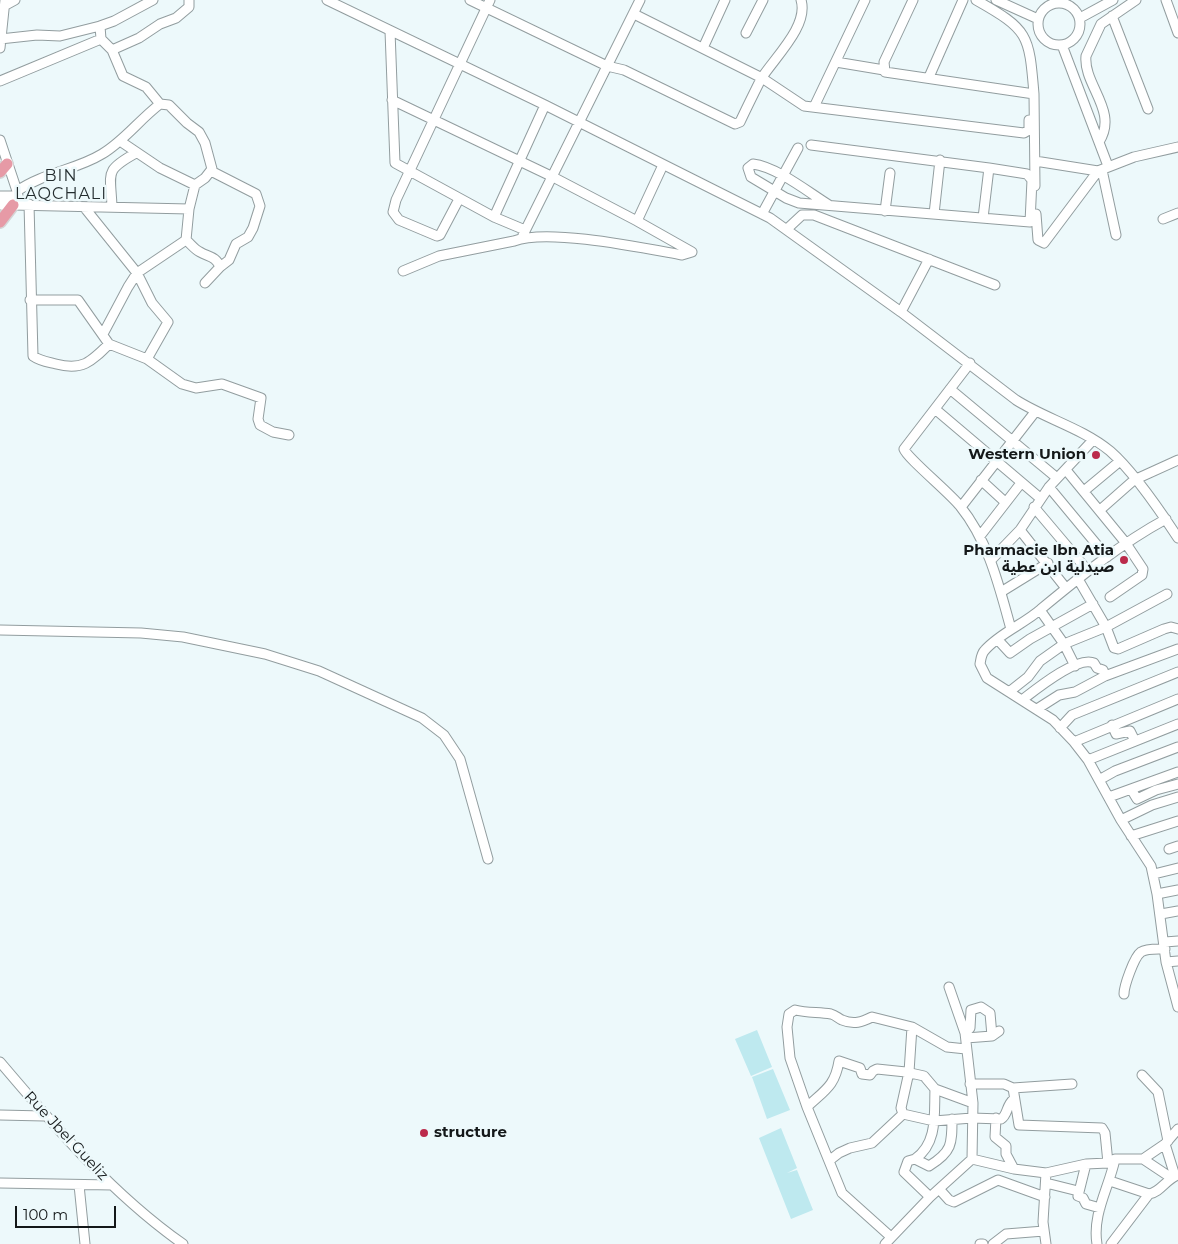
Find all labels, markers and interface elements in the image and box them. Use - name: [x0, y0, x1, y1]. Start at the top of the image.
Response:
- district label: BIN LAQCHALI: [14, 166, 108, 204]
- place label: Western Union: [968, 446, 1086, 464]
- marker: Western Union: [1090, 449, 1102, 461]
- place label: Pharmacie Ibn Atia صيدلية ابن عطية: [963, 542, 1114, 577]
- marker: Pharmacie Ibn Atia صيدلية ابن عطية: [1118, 554, 1130, 566]
- street label: Rue Jbel Gueliz: [20, 1088, 112, 1184]
- place label: structure: [434, 1124, 507, 1142]
- marker: structure: [418, 1127, 430, 1139]
- scale bar: [18, 1196, 119, 1228]
- text: 100 m: [23, 1205, 68, 1224]

